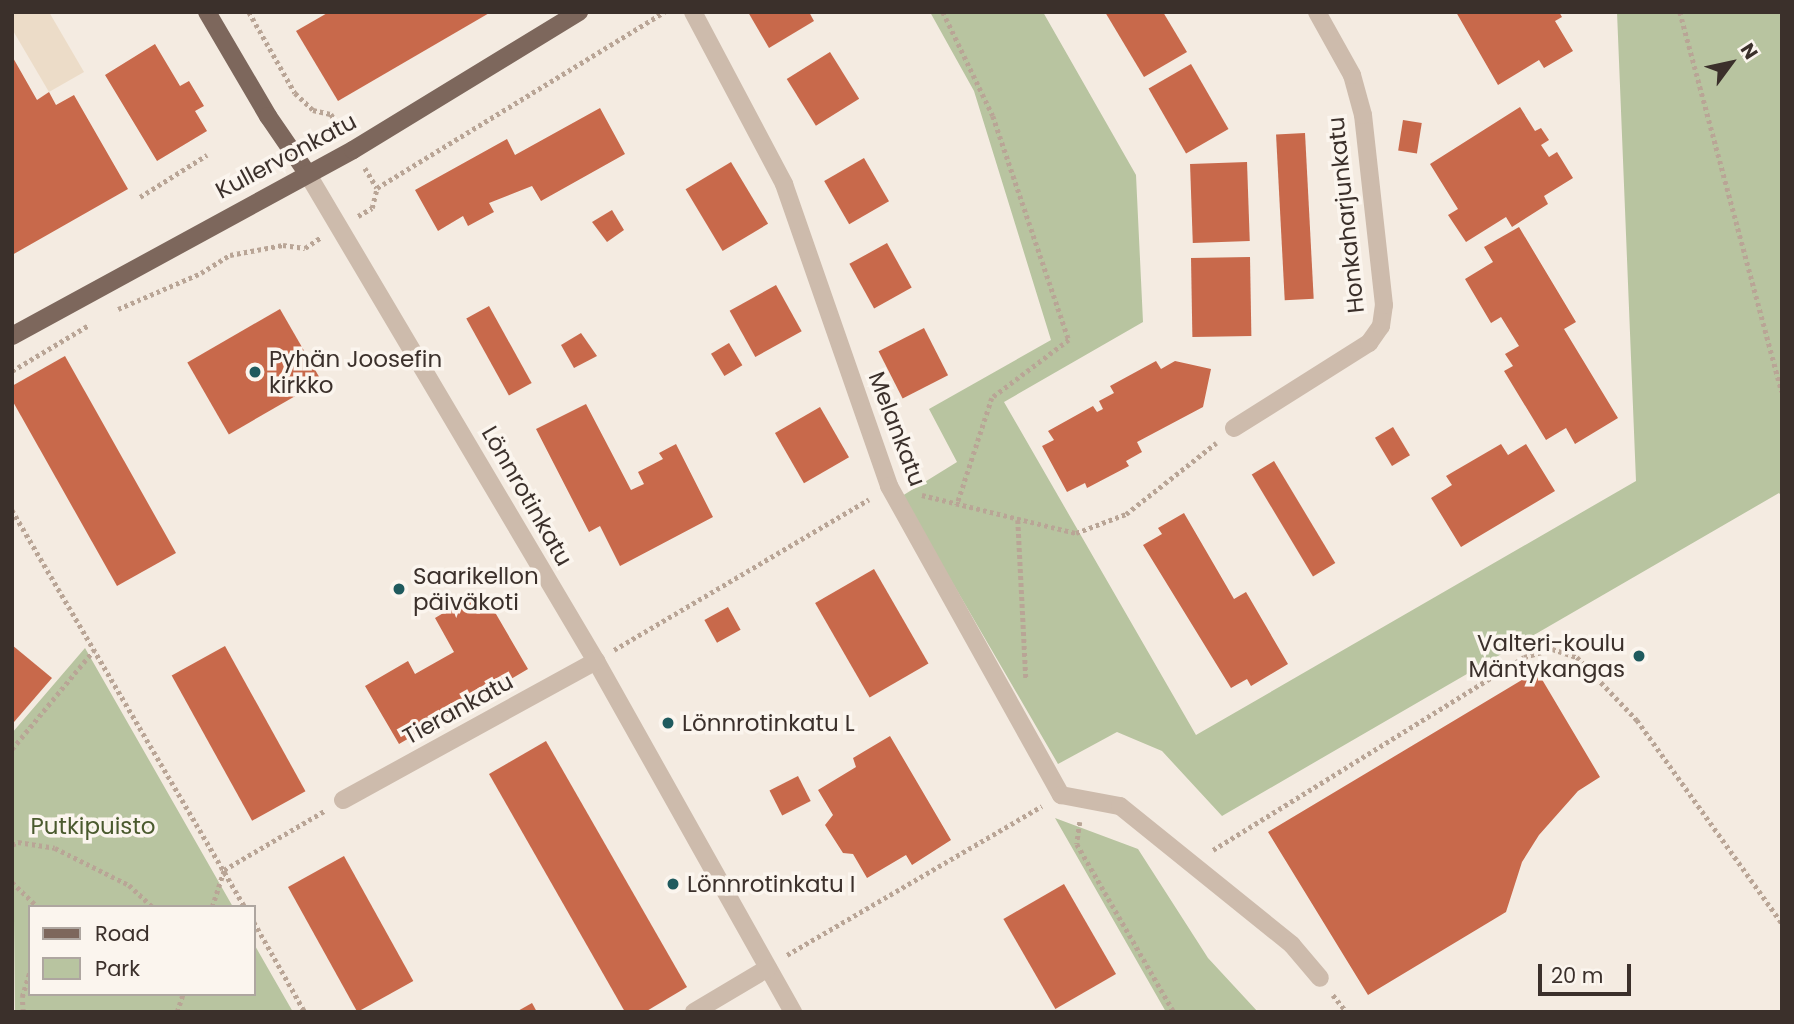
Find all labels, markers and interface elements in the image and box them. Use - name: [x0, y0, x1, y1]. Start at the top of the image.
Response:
- north arrow: [1696, 28, 1766, 98]
- text: N: [1734, 38, 1764, 65]
- street label: Kullervonkatu: [211, 107, 361, 205]
- street label: Honkaharjunkatu: [1322, 115, 1370, 315]
- place label: Pyhän Joosefin kirkko: [269, 345, 442, 399]
- marker: Pyhän Joosefin kirkko: [247, 364, 263, 380]
- street label: Melankatu: [863, 368, 931, 490]
- street label: Lönnrotinkatu: [476, 421, 578, 571]
- place label: Saarikellon päiväkoti: [413, 562, 539, 616]
- marker: Saarikellon päiväkoti: [391, 581, 407, 597]
- place label: Valteri-koulu Mäntykangas: [1468, 629, 1625, 683]
- marker: Valteri-koulu Mäntykangas: [1631, 648, 1647, 664]
- street label: Tierankatu: [398, 667, 518, 751]
- place label: Lönnrotinkatu L: [682, 709, 855, 737]
- marker: Lönnrotinkatu L: [660, 715, 676, 731]
- park label: Putkipuisto: [31, 812, 155, 840]
- place label: Lönnrotinkatu I: [687, 870, 855, 898]
- marker: Lönnrotinkatu I: [665, 876, 681, 892]
- legend: [28, 905, 256, 996]
- text: Road: [95, 919, 150, 948]
- scale bar: [1542, 950, 1635, 994]
- text: Park: [95, 954, 140, 983]
- text: 20 m: [1551, 961, 1604, 990]

